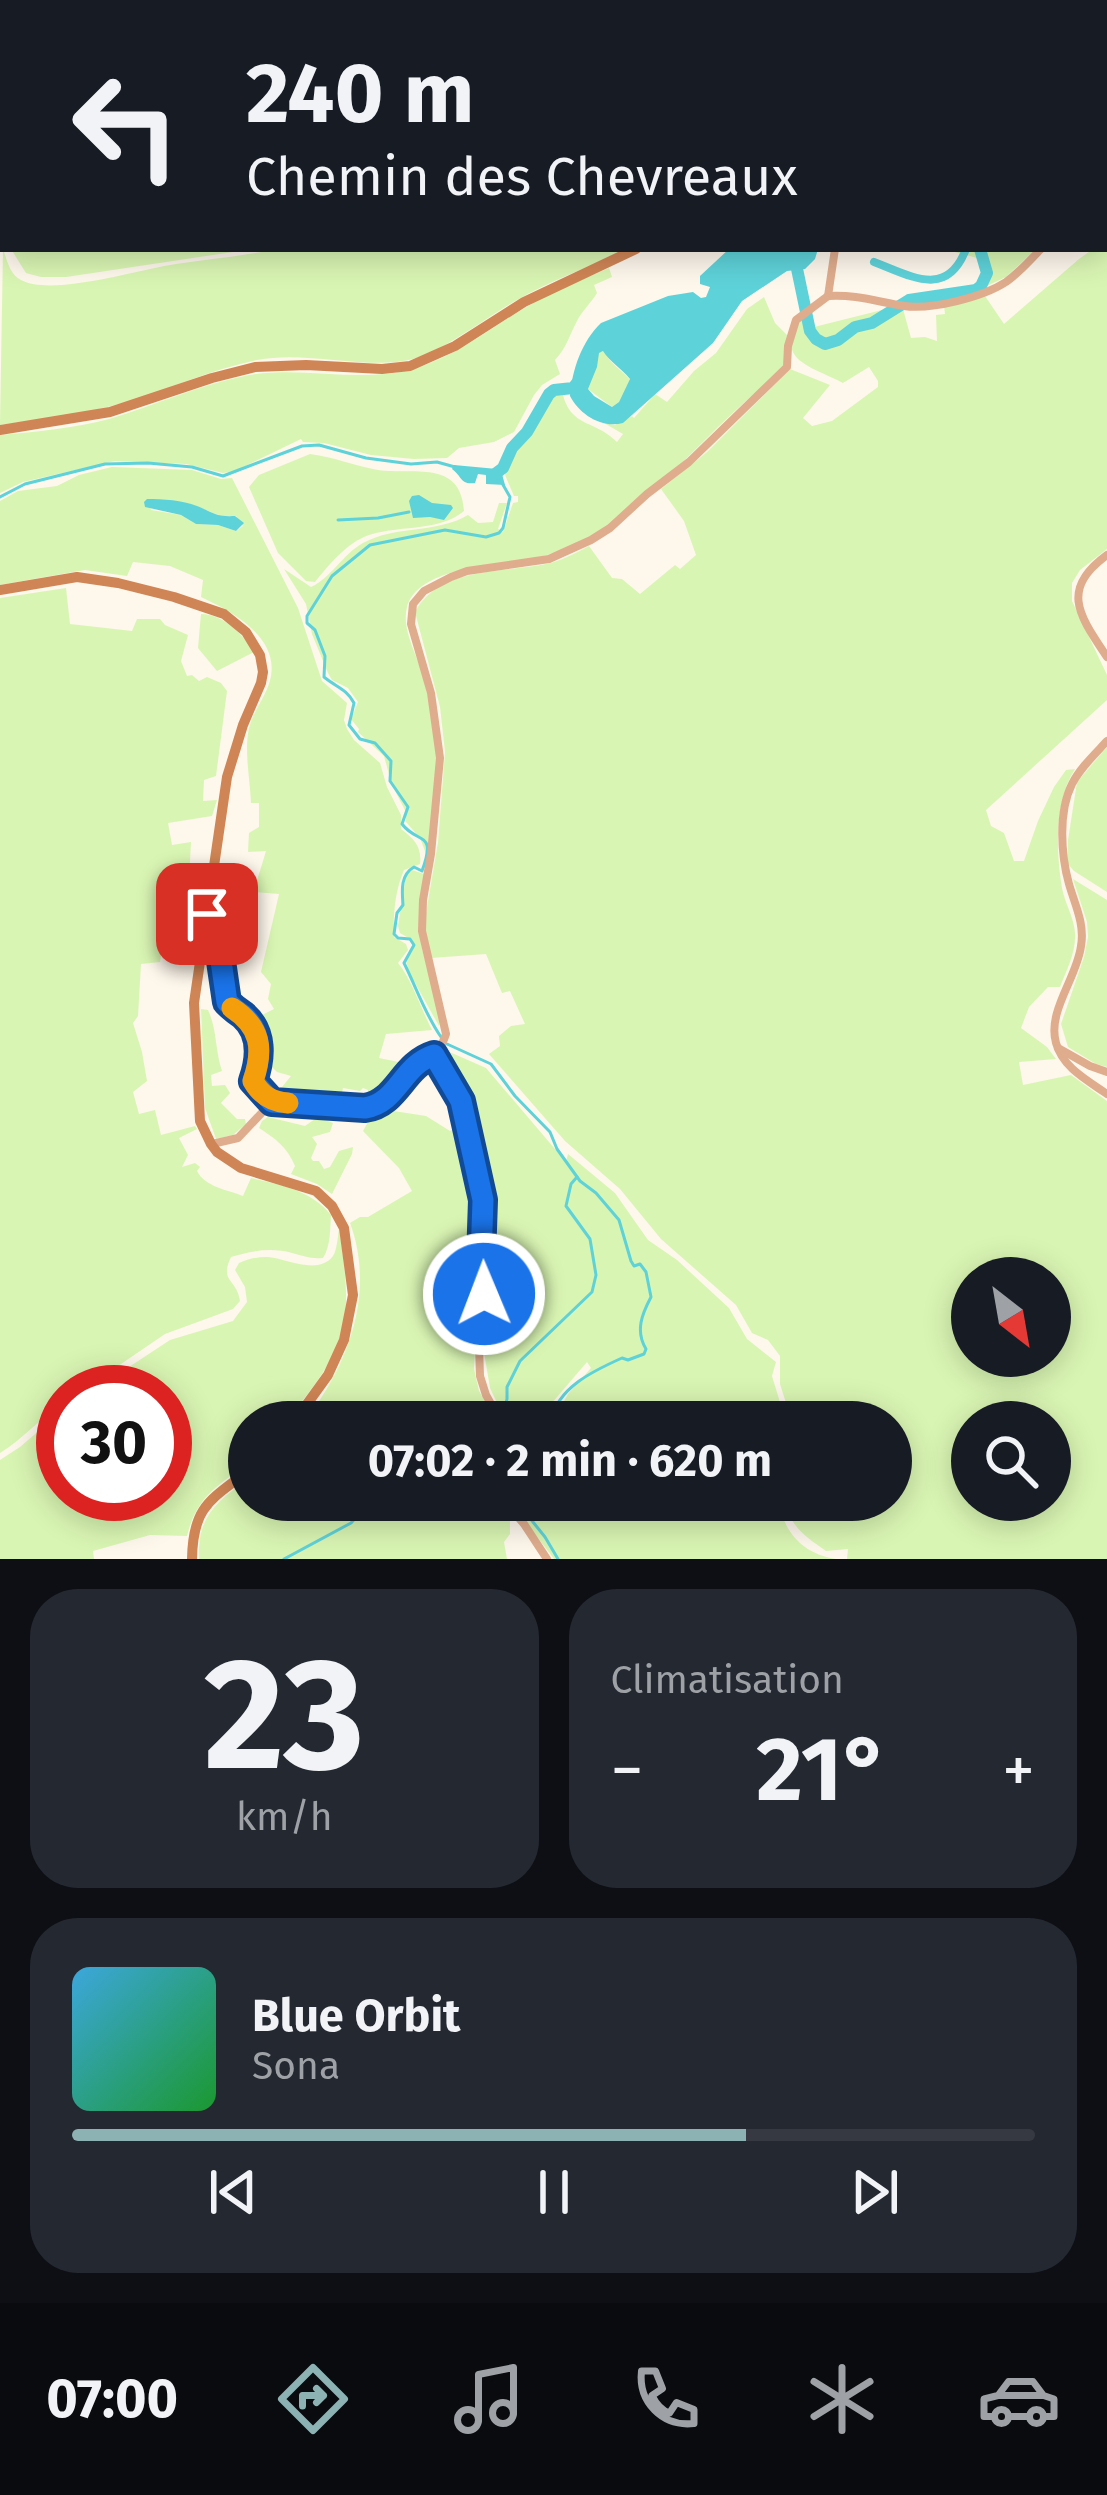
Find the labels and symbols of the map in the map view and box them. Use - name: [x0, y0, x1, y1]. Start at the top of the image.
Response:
- pin: [156, 863, 258, 965]
- position arrow: [421, 1231, 547, 1357]
- north arrow: [951, 1257, 1071, 1377]
- speed limit sign: 30: [36, 1365, 192, 1521]

